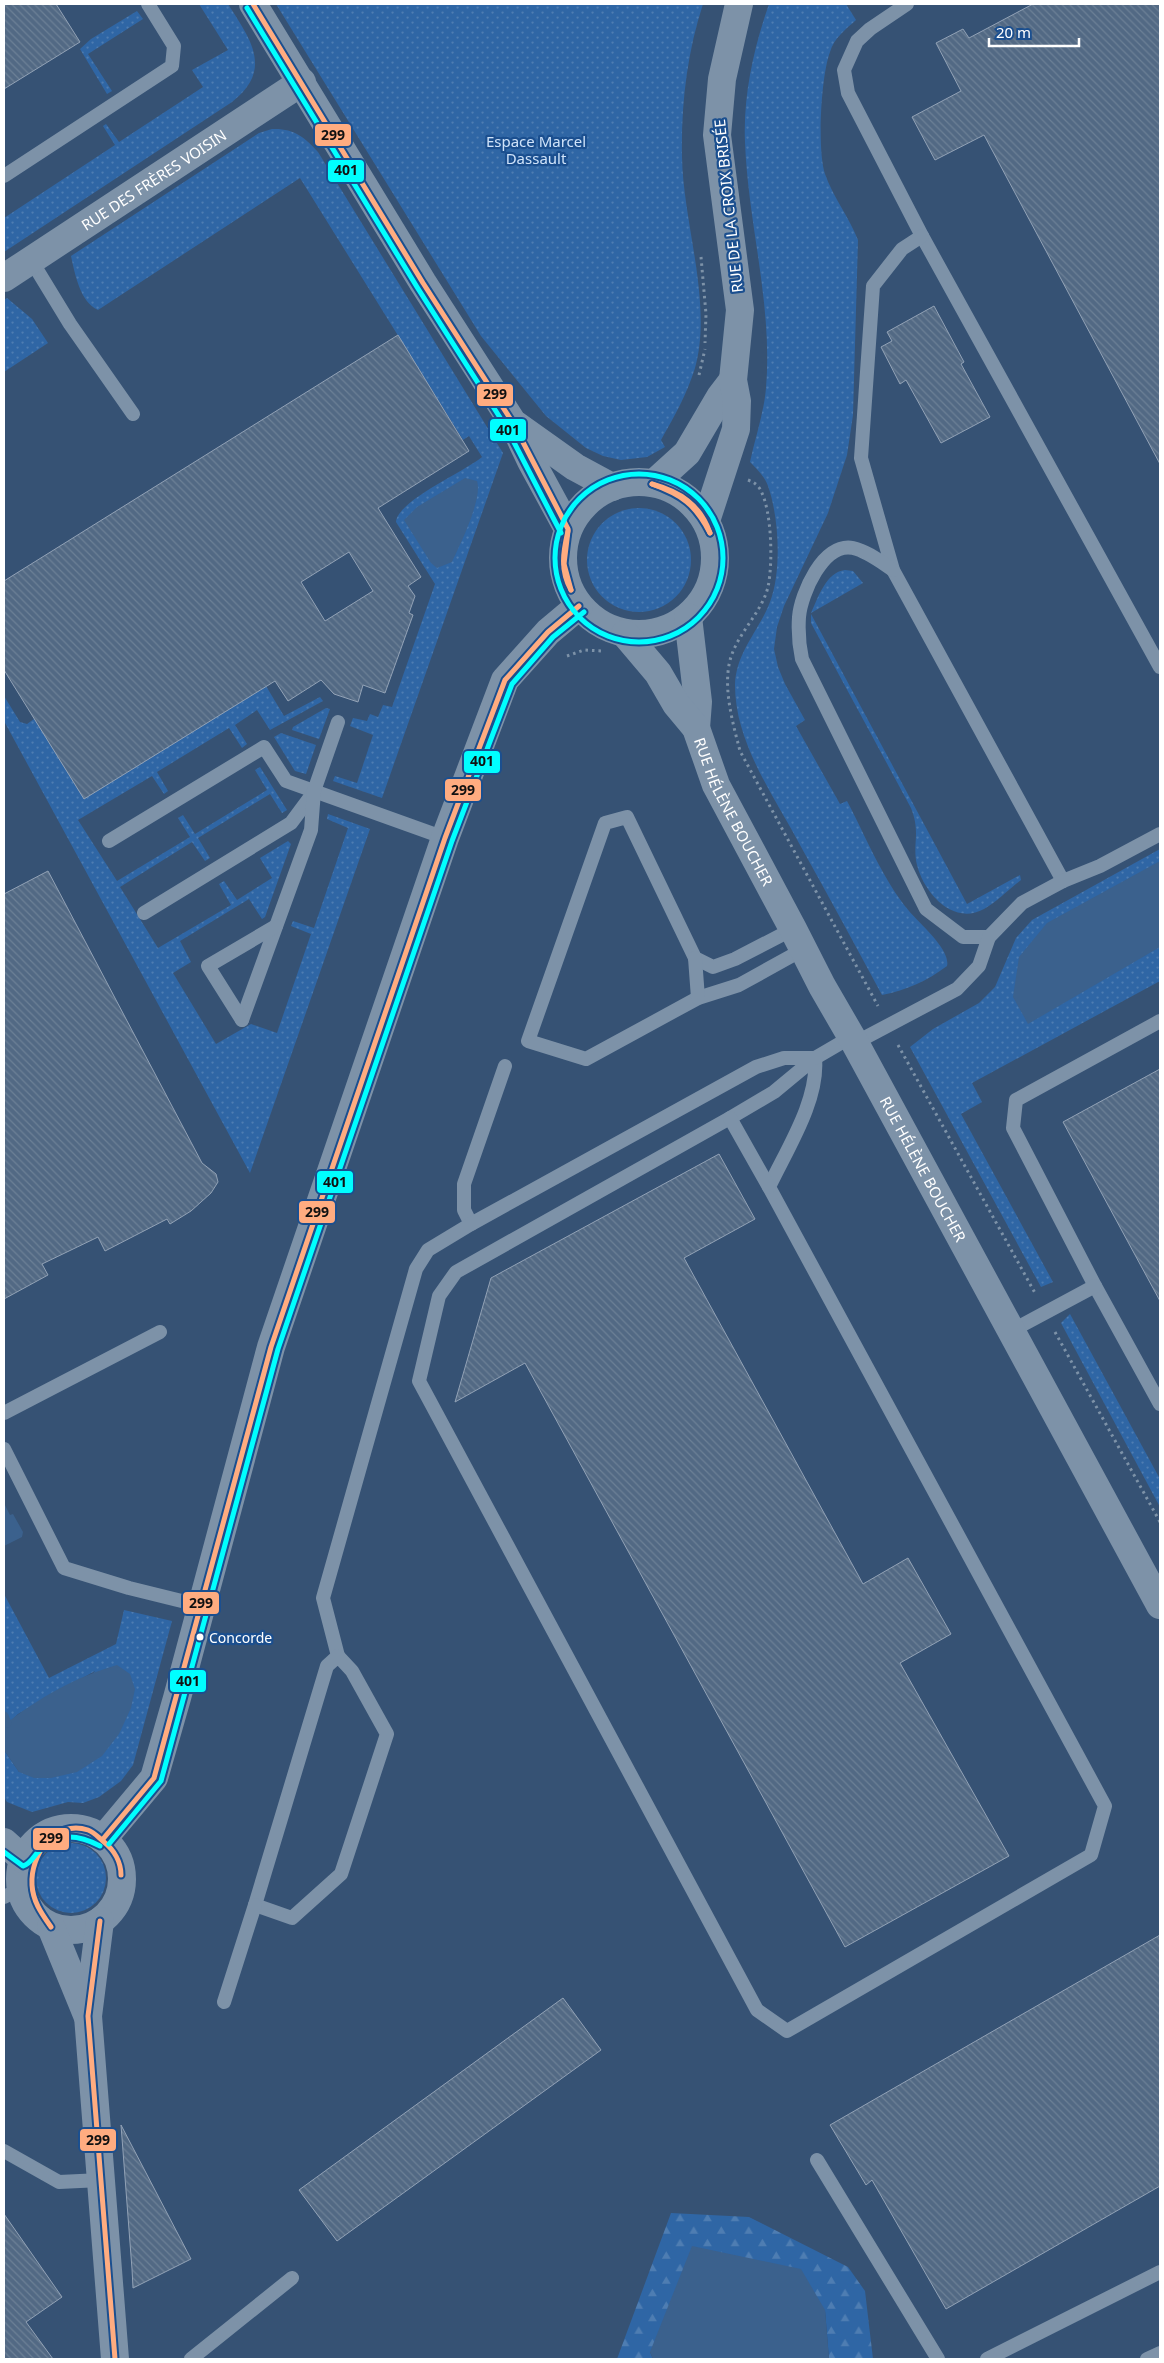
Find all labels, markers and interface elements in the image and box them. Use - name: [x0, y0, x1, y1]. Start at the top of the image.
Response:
- scale bar: [989, 15, 1079, 47]
- text: 20 m: [996, 22, 1031, 42]
- street label: RUE DE LA CROIX BRISÉE: [709, 118, 747, 294]
- line badge: 299: [314, 123, 352, 147]
- street label: RUE DES FRÈRES VOISIN: [77, 125, 230, 235]
- text: 299: [321, 125, 345, 144]
- park label: Espace Marcel Dassault: [486, 131, 586, 168]
- line badge: 401: [327, 159, 365, 183]
- text: 401: [334, 160, 358, 179]
- line badge: 299: [476, 383, 514, 407]
- text: 299: [483, 384, 507, 403]
- line badge: 401: [489, 418, 527, 442]
- text: 401: [496, 420, 520, 439]
- street label: RUE HÉLÈNE BOUCHER: [690, 735, 778, 890]
- line badge: 401: [463, 750, 501, 774]
- text: 401: [470, 751, 494, 770]
- line badge: 299: [444, 778, 482, 802]
- text: 299: [451, 780, 475, 799]
- street label: RUE HÉLÈNE BOUCHER: [876, 1093, 971, 1246]
- line badge: 401: [316, 1170, 354, 1194]
- text: 401: [323, 1172, 347, 1191]
- line badge: 299: [298, 1200, 336, 1224]
- text: 299: [305, 1202, 329, 1221]
- line badge: 299: [182, 1591, 220, 1615]
- text: 299: [189, 1593, 213, 1612]
- place label: Concorde: [209, 1628, 272, 1647]
- marker: Concorde: [195, 1632, 205, 1642]
- line badge: 401: [169, 1669, 207, 1693]
- text: 401: [176, 1671, 200, 1690]
- line badge: 299: [32, 1827, 70, 1851]
- text: 299: [39, 1828, 63, 1847]
- line badge: 299: [79, 2128, 117, 2152]
- text: 299: [86, 2130, 110, 2149]

